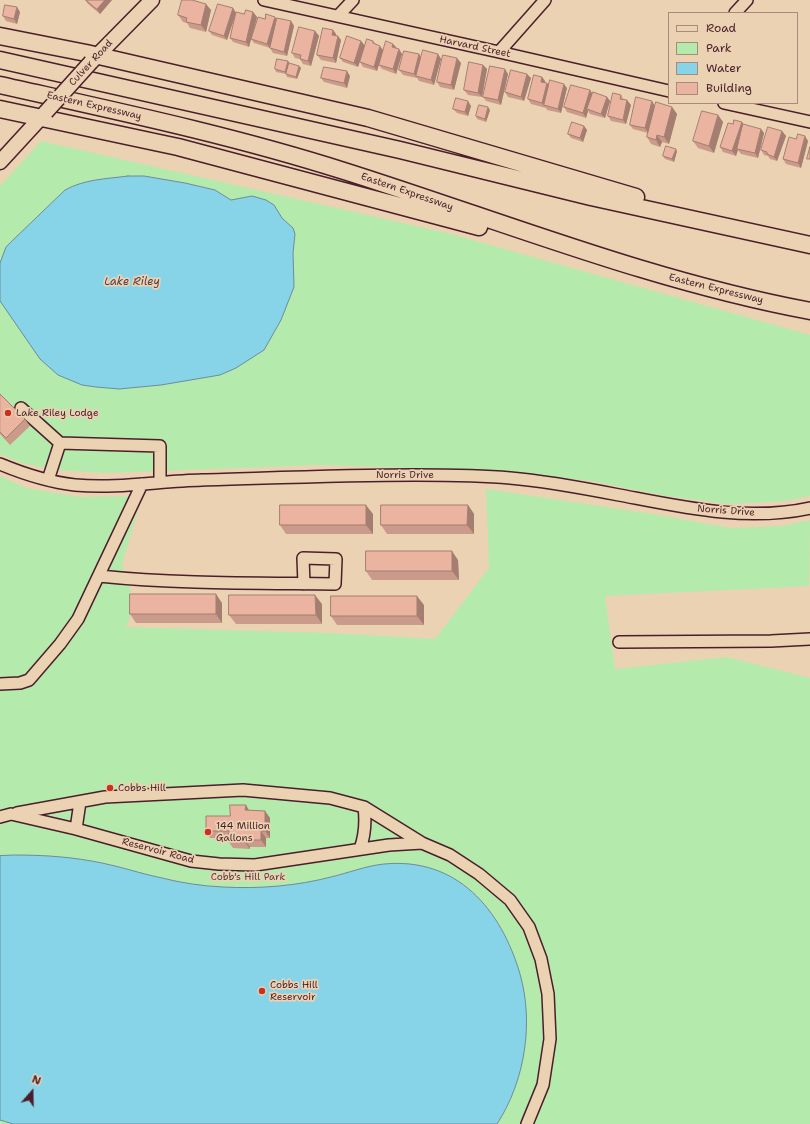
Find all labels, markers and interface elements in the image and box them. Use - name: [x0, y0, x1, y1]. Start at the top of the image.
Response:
- legend: [668, 12, 798, 104]
- text: Road: [706, 20, 736, 36]
- street label: Harvard Street: [438, 34, 512, 60]
- street label: Culver Road: [67, 38, 115, 88]
- text: Park: [706, 40, 732, 56]
- text: Water: [706, 60, 741, 76]
- text: Building: [706, 80, 752, 96]
- street label: Eastern Expressway: [45, 89, 143, 123]
- street label: Eastern Expressway: [359, 171, 455, 213]
- street label: Eastern Expressway: [668, 271, 764, 307]
- water label: Lake Riley: [104, 275, 160, 289]
- place label: Lake Riley Lodge: [16, 407, 99, 419]
- marker: Lake Riley Lodge: [3, 408, 13, 418]
- street label: Norris Drive: [376, 469, 434, 481]
- street label: Norris Drive: [697, 503, 755, 519]
- place label: Cobbs Hill: [118, 782, 166, 794]
- marker: Cobbs Hill: [105, 783, 115, 793]
- place label: 144 Million Gallons: [216, 820, 270, 844]
- marker: 144 Million Gallons: [203, 827, 213, 837]
- street label: Reservoir Road: [121, 836, 195, 866]
- park label: Cobb's Hill Park: [211, 871, 285, 883]
- place label: Cobbs Hill Reservoir: [270, 979, 318, 1002]
- marker: Cobbs Hill Reservoir: [257, 986, 267, 996]
- north arrow: [12, 1072, 52, 1112]
- text: N: [30, 1072, 43, 1089]

